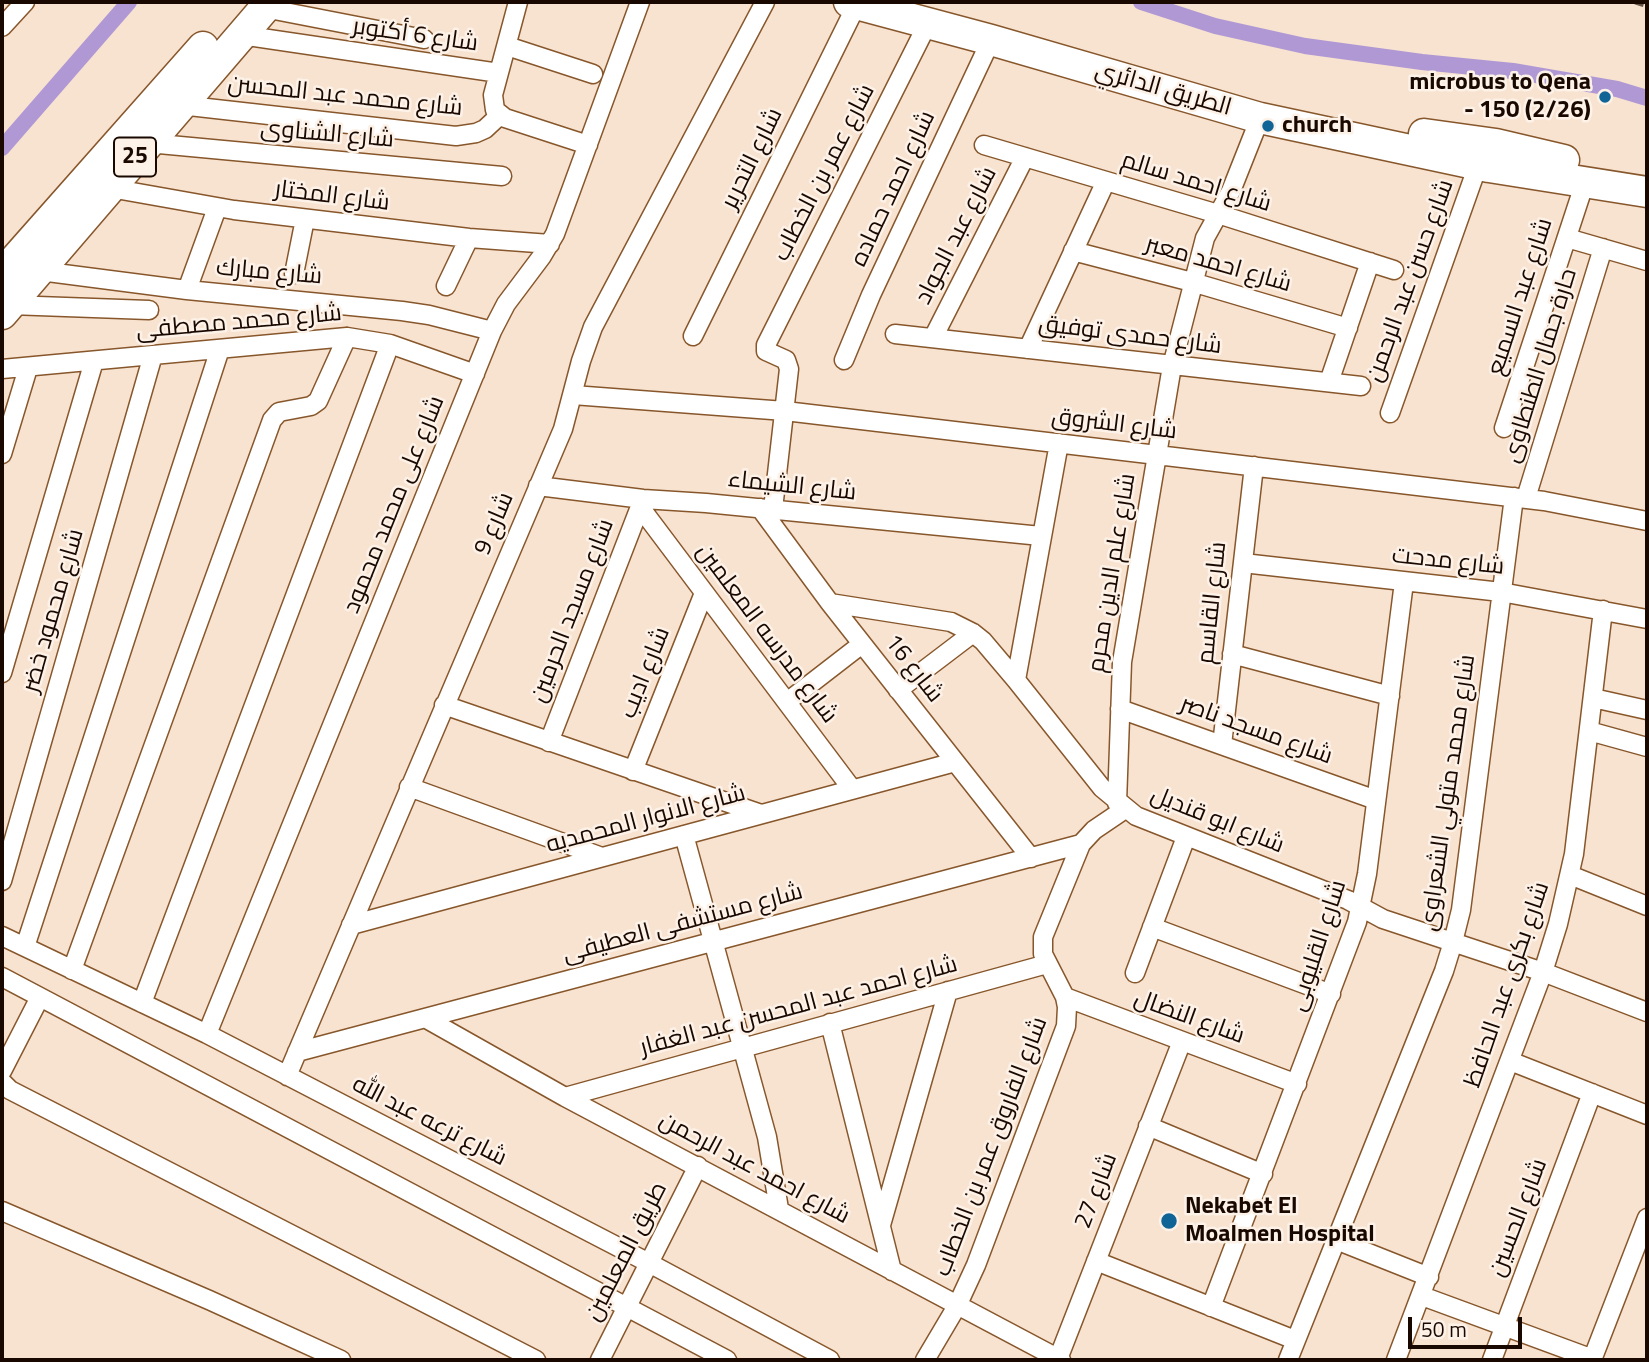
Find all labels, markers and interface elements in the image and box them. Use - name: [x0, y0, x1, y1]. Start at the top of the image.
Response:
- street label: شارع 6 أكتوبر: [350, 13, 480, 59]
- street label: الطريق الدائري: [1091, 57, 1235, 123]
- place label: microbus to Qena - 150 (2/26): [1409, 69, 1591, 125]
- street label: شارع محمد عبد المحسن: [226, 70, 464, 124]
- street label: شارع عمر بن الخطاب: [768, 80, 882, 266]
- marker: microbus to Qena - 150 (2/26): [1597, 89, 1613, 105]
- street label: شارع التحرير: [716, 104, 790, 214]
- street label: شارع احمد حماده: [845, 107, 943, 271]
- place label: church: [1282, 112, 1352, 140]
- street label: شارع الشناوى: [259, 115, 395, 155]
- marker: church: [1260, 118, 1276, 134]
- road number: 25: [114, 138, 156, 176]
- street label: شارع احمد سالم: [1118, 147, 1274, 219]
- street label: شارع عبد الجواد: [910, 162, 1004, 310]
- street label: شارع المختار: [273, 176, 391, 218]
- street label: شارع حسن عبد الرحمن: [1361, 176, 1461, 386]
- street label: شارع عبد السميع: [1482, 215, 1560, 379]
- street label: شارع احمد معبر: [1142, 230, 1294, 300]
- street label: شارع مبارك: [215, 254, 323, 292]
- street label: حارة جمال الطنطاوى: [1498, 265, 1584, 467]
- street label: شارع محمد مصطفى: [135, 300, 343, 346]
- street label: شارع حمدى توفيق: [1037, 310, 1223, 362]
- street label: شارع على محمد محمود: [338, 392, 452, 618]
- street label: شارع الشروق: [1050, 403, 1178, 447]
- street label: شارع الشيماء: [726, 466, 858, 508]
- street label: شارع علم الدين محرم: [1083, 472, 1143, 674]
- street label: شارع 9: [469, 488, 521, 560]
- street label: شارع مسجد الحرمين: [525, 515, 621, 707]
- street label: شارع محمود خضر: [17, 526, 91, 696]
- street label: شارع مدرسه المعلمين: [689, 539, 843, 729]
- street label: شارع القاسم: [1192, 540, 1234, 666]
- street label: شارع مدحت: [1390, 542, 1506, 582]
- street label: شارع اديب: [615, 623, 677, 723]
- street label: شارع 16: [877, 629, 949, 709]
- street label: شارع محمد متولي الشعراوى: [1415, 653, 1483, 933]
- street label: شارع مسجد ناصر: [1176, 690, 1336, 772]
- street label: شارع الانوار المحمديه: [543, 780, 749, 860]
- street label: شارع ابو قنديل: [1146, 781, 1288, 861]
- street label: شارع القليوبى: [1284, 877, 1354, 1015]
- street label: شارع مستشفى العطيفى: [560, 878, 806, 970]
- street label: شارع بكرى عبد الحافظ: [1459, 878, 1557, 1092]
- street label: شارع احمد عبد المحسن عبد الغفار: [637, 951, 961, 1063]
- street label: شارع النضال: [1130, 985, 1248, 1051]
- street label: شارع الفاروق عمر بن الخطاب: [929, 1013, 1055, 1281]
- street label: شارع ترعه عبد الله: [347, 1071, 511, 1173]
- street label: شارع احمد عبد الرحمن: [654, 1107, 854, 1231]
- street label: شارع 27: [1069, 1149, 1125, 1233]
- street label: شارع الحسين: [1483, 1155, 1555, 1281]
- street label: طريق المعلمين: [580, 1178, 674, 1326]
- place label: Nekabet El Moalmen Hospital: [1185, 1193, 1375, 1249]
- marker: Nekabet El Moalmen Hospital: [1159, 1211, 1179, 1231]
- scale bar: [1411, 1302, 1525, 1346]
- text: 50 m: [1421, 1313, 1467, 1345]

